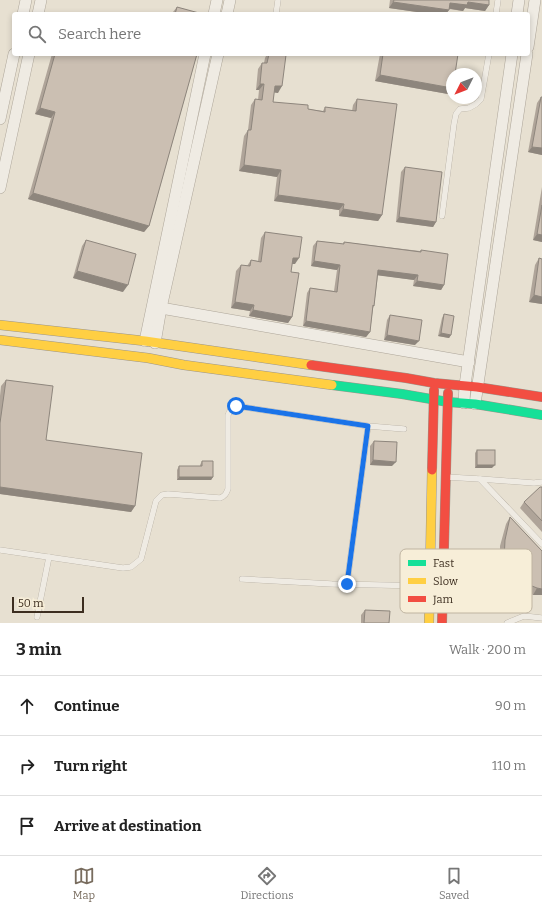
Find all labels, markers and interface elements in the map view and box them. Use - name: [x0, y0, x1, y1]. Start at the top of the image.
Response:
- search box: [12, 12, 530, 56]
- icon: search: [26, 23, 48, 45]
- text: Search here: [58, 25, 141, 43]
- north arrow: [446, 68, 482, 104]
- route start: [227, 397, 245, 415]
- legend: [400, 549, 532, 613]
- text: Fast: [433, 557, 454, 570]
- route end: [338, 575, 356, 593]
- text: Slow: [433, 575, 458, 588]
- text: Jam: [432, 593, 453, 606]
- scale bar: [12, 595, 84, 614]
- text: 50 m: [18, 597, 44, 610]
- text: 3 min: [16, 639, 61, 660]
- text: Walk · 200 m: [449, 642, 526, 657]
- icon: ahead: [16, 695, 38, 717]
- text: Continue: [54, 697, 120, 715]
- text: 90 m: [495, 698, 526, 713]
- icon: right: [16, 755, 38, 777]
- text: Turn right: [54, 757, 127, 775]
- text: 110 m: [492, 758, 526, 773]
- icon: arrive: [16, 815, 38, 837]
- text: Arrive at destination: [54, 817, 201, 835]
- tab: Map: [73, 865, 95, 902]
- tab: Directions: [241, 865, 293, 902]
- tab: Saved: [439, 865, 469, 902]

